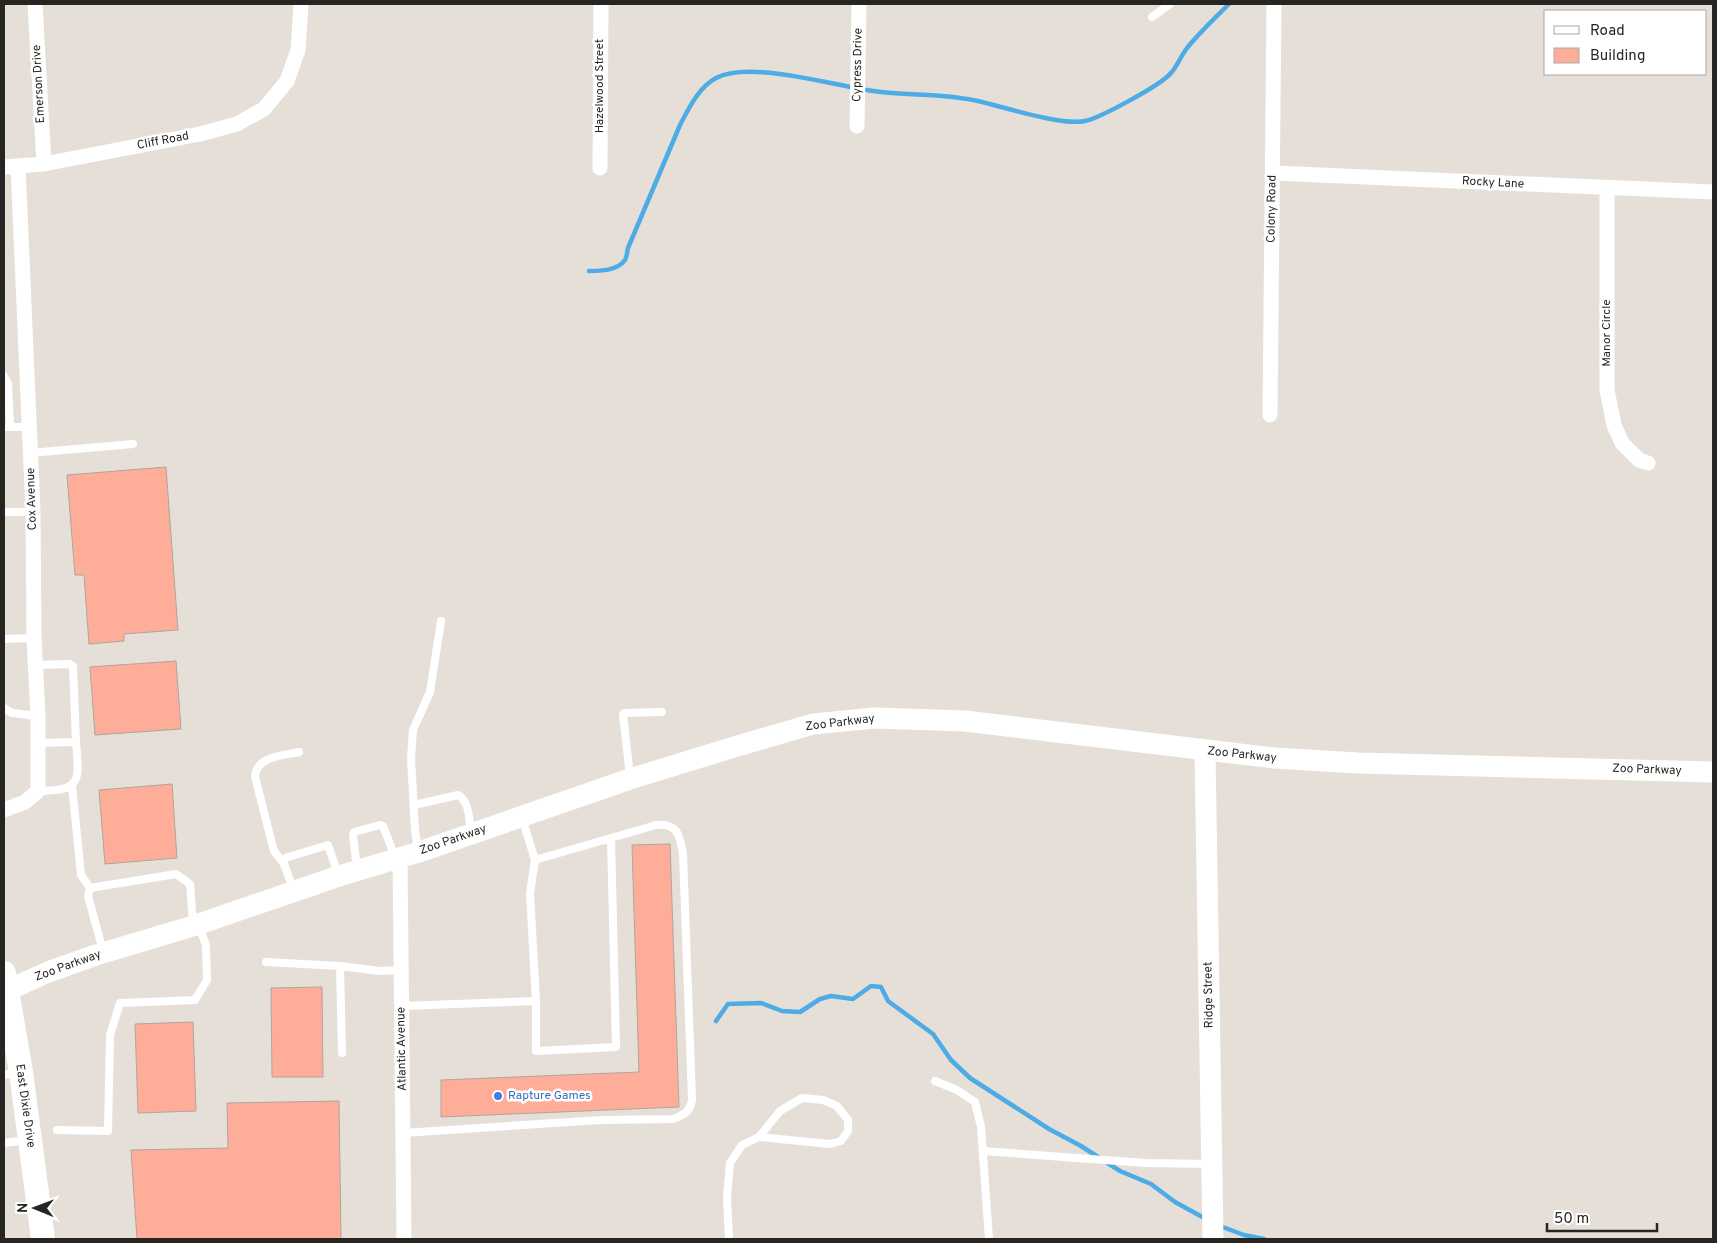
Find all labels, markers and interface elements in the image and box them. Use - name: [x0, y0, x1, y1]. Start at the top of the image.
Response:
- legend: [1544, 10, 1707, 75]
- text: Road: [1590, 22, 1625, 41]
- street label: Cypress Drive: [849, 28, 867, 102]
- street label: Hazelwood Street: [592, 39, 608, 133]
- street label: Emerson Drive: [29, 44, 49, 124]
- text: Building: [1590, 47, 1645, 66]
- street label: Cliff Road: [136, 128, 190, 154]
- street label: Rocky Lane: [1461, 173, 1525, 193]
- street label: Colony Road: [1263, 175, 1281, 243]
- street label: Manor Circle: [1599, 299, 1615, 367]
- street label: Cox Avenue: [23, 467, 41, 531]
- street label: Zoo Parkway: [804, 711, 876, 735]
- street label: Zoo Parkway: [1207, 743, 1277, 767]
- street label: Zoo Parkway: [1612, 761, 1682, 779]
- street label: Zoo Parkway: [417, 821, 489, 859]
- street label: Zoo Parkway: [33, 947, 103, 985]
- street label: Ridge Street: [1200, 961, 1218, 1029]
- street label: Atlantic Avenue: [393, 1007, 411, 1091]
- street label: East Dixie Drive: [11, 1063, 39, 1149]
- place label: Rapture Games: [508, 1088, 591, 1104]
- marker: Rapture Games: [492, 1090, 504, 1102]
- north arrow: [10, 1183, 60, 1233]
- scale bar: [1547, 1200, 1657, 1232]
- text: N: [15, 1203, 32, 1213]
- text: 50 m: [1554, 1210, 1589, 1229]

